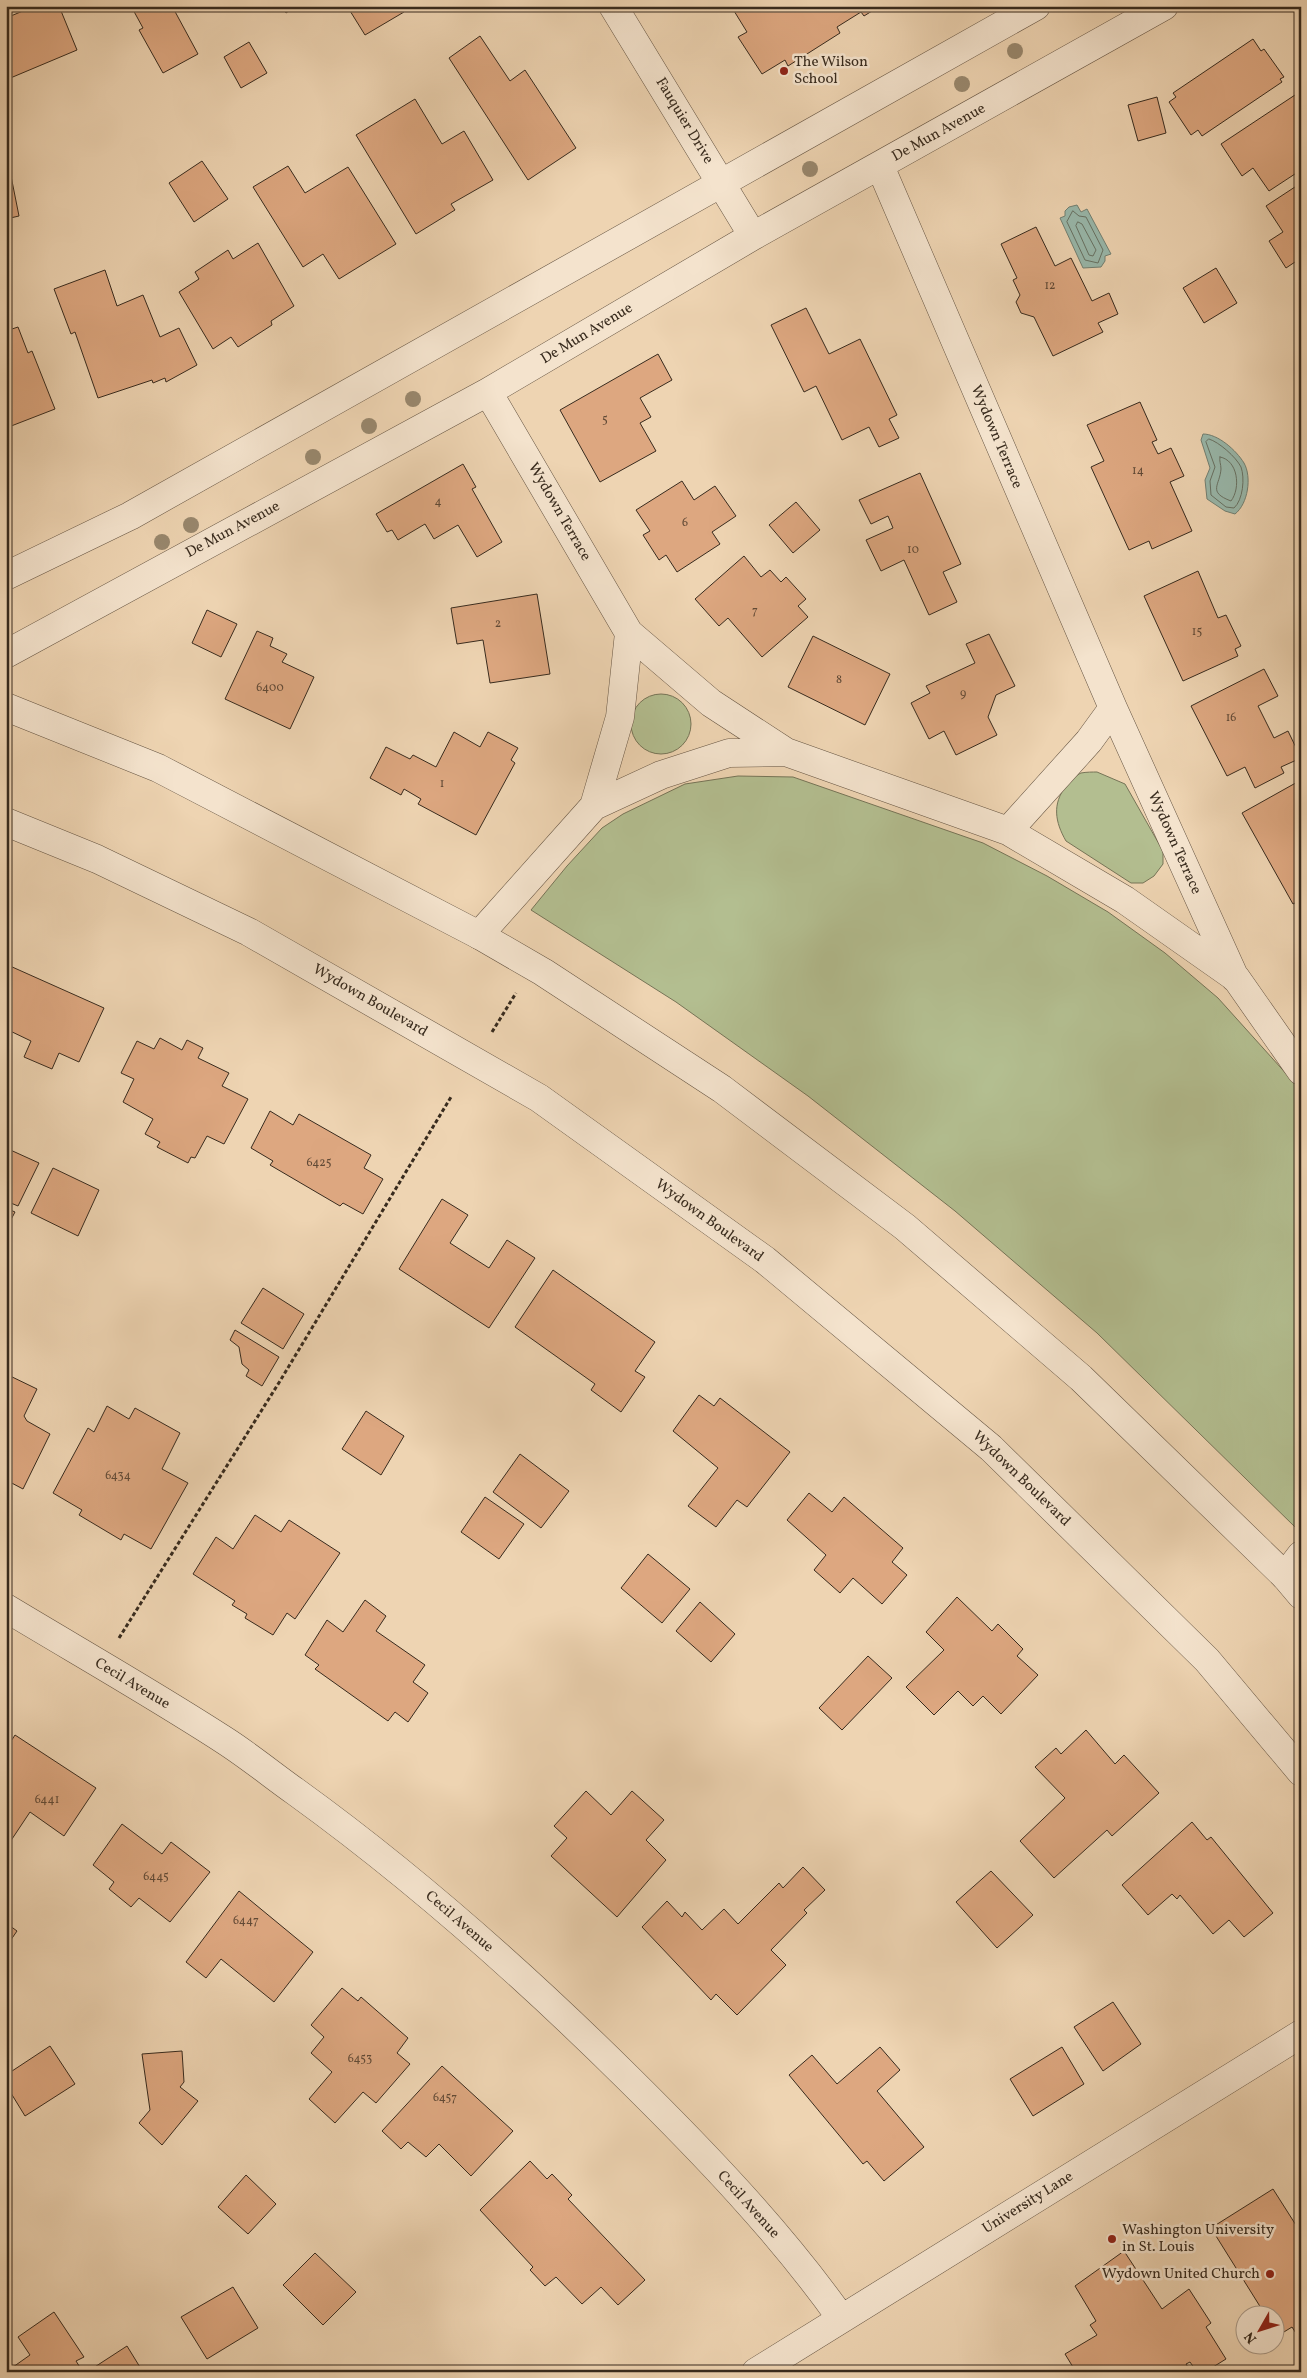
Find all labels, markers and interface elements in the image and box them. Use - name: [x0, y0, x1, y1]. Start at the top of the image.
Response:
- place label: The Wilson School: [794, 52, 868, 90]
- marker: The Wilson School: [778, 65, 790, 77]
- street label: Fauquier Drive: [650, 74, 718, 168]
- street label: De Mun Avenue: [888, 99, 990, 167]
- house number: 12: [1044, 278, 1056, 294]
- street label: De Mun Avenue: [537, 298, 637, 370]
- street label: Wydown Terrace: [965, 382, 1027, 492]
- house number: 5: [602, 412, 608, 428]
- street label: Wydown Terrace: [522, 459, 596, 565]
- house number: 14: [1132, 463, 1144, 479]
- house number: 4: [434, 494, 442, 510]
- street label: De Mun Avenue: [182, 496, 284, 564]
- house number: 6: [682, 515, 688, 531]
- house number: 10: [907, 542, 919, 558]
- house number: 7: [752, 603, 758, 619]
- house number: 2: [495, 616, 501, 632]
- house number: 15: [1192, 624, 1202, 640]
- house number: 8: [836, 672, 842, 688]
- house number: 6400: [256, 680, 284, 696]
- house number: 9: [960, 686, 966, 702]
- house number: 16: [1226, 710, 1236, 726]
- house number: 1: [440, 776, 444, 792]
- street label: Wydown Terrace: [1142, 788, 1206, 898]
- street label: Wydown Boulevard: [309, 959, 431, 1043]
- house number: 6425: [306, 1155, 332, 1171]
- street label: Wydown Boulevard: [650, 1174, 768, 1268]
- street label: Wydown Boulevard: [967, 1426, 1075, 1532]
- house number: 6434: [105, 1468, 131, 1484]
- street label: Cecil Avenue: [90, 1653, 174, 1715]
- house number: 6441: [35, 1792, 59, 1808]
- house number: 6445: [143, 1869, 169, 1885]
- street label: Cecil Avenue: [420, 1886, 498, 1958]
- house number: 6447: [233, 1913, 259, 1929]
- house number: 6453: [348, 2051, 372, 2067]
- house number: 6457: [433, 2090, 457, 2106]
- street label: Cecil Avenue: [712, 2167, 784, 2243]
- street label: University Lane: [979, 2167, 1077, 2239]
- place label: Washington University in St. Louis: [1122, 2220, 1274, 2258]
- marker: Washington University in St. Louis: [1106, 2233, 1118, 2245]
- place label: Wydown United Church: [1102, 2264, 1260, 2285]
- marker: Wydown United Church: [1264, 2268, 1276, 2280]
- north arrow: [1234, 2306, 1284, 2356]
- text: N: [1240, 2327, 1262, 2347]

